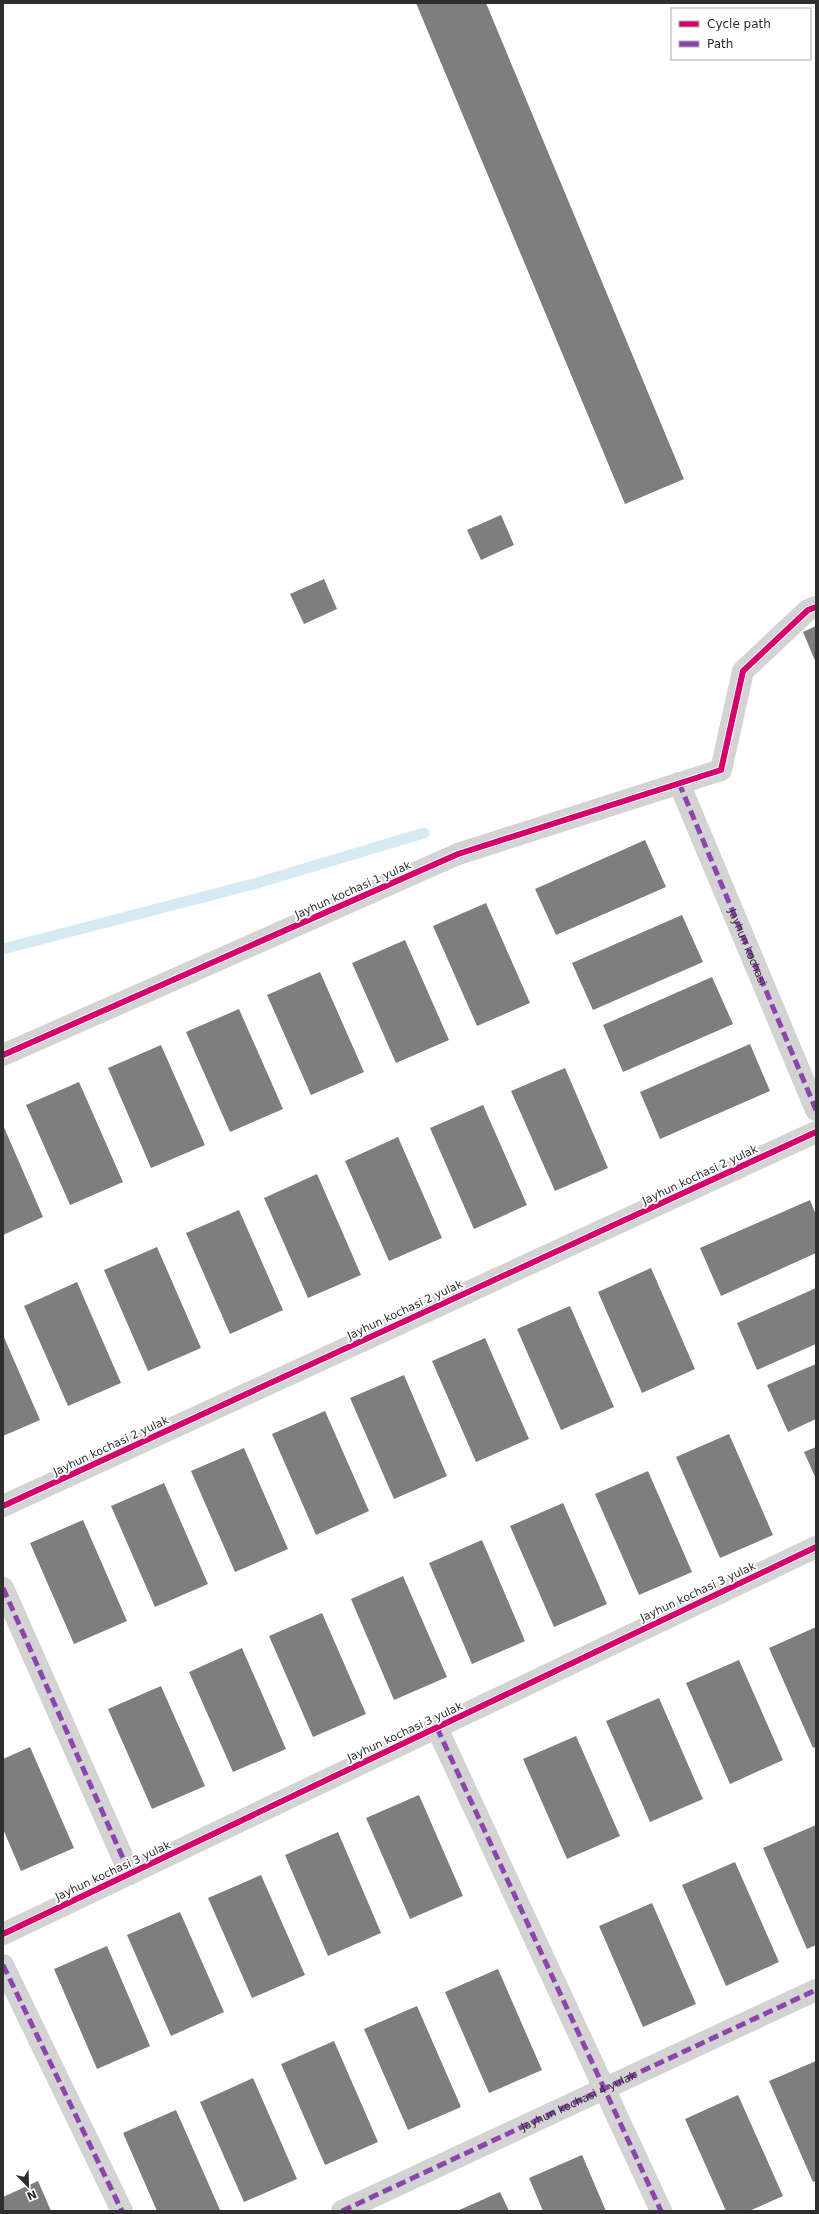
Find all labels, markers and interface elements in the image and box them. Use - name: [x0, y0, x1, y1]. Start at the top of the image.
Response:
- legend: [671, 8, 811, 60]
- text: Cycle path: [707, 17, 771, 31]
- text: Path: [707, 37, 733, 51]
- street label: Jayhun kochasi 1 yulak: [292, 858, 414, 922]
- street label: Jayhun kochasi: [726, 906, 770, 988]
- street label: Jayhun kochasi 2 yulak: [639, 1142, 760, 1208]
- street label: Jayhun kochasi 2 yulak: [344, 1277, 465, 1343]
- street label: Jayhun kochasi 2 yulak: [50, 1413, 171, 1479]
- street label: Jayhun kochasi 3 yulak: [637, 1559, 758, 1625]
- street label: Jayhun kochasi 3 yulak: [344, 1699, 465, 1765]
- street label: Jayhun kochasi 3 yulak: [52, 1838, 173, 1904]
- street label: Jayhun kochasi 4 yulak: [518, 2068, 639, 2134]
- north arrow: [8, 2166, 48, 2206]
- text: N: [25, 2187, 38, 2203]

